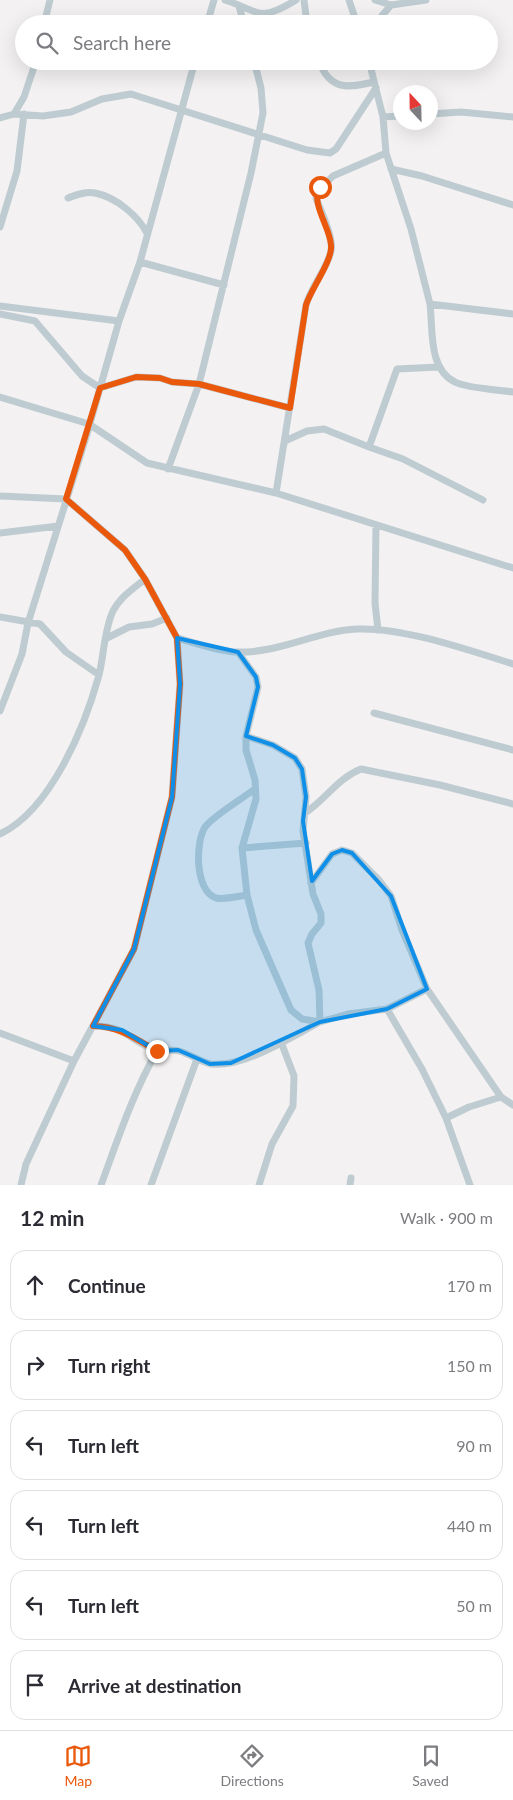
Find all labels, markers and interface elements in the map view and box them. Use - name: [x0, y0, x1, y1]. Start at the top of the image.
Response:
- search box: [15, 15, 498, 70]
- icon: search: [33, 29, 61, 57]
- text: Search here: [73, 31, 171, 54]
- north arrow: [393, 85, 438, 130]
- route start: [309, 176, 332, 199]
- route end: [146, 1040, 169, 1063]
- text: 12 min: [20, 1205, 84, 1230]
- text: Walk · 900 m: [400, 1208, 493, 1227]
- icon: ahead: [21, 1271, 49, 1299]
- text: Continue: [68, 1274, 146, 1297]
- text: 170 m: [447, 1276, 492, 1295]
- icon: right: [21, 1351, 49, 1379]
- text: Turn right: [68, 1354, 150, 1377]
- text: 150 m: [447, 1356, 492, 1375]
- icon: left: [21, 1431, 49, 1459]
- text: Turn left: [68, 1434, 139, 1457]
- text: 90 m: [456, 1436, 492, 1455]
- icon: left: [21, 1511, 49, 1539]
- text: Turn left: [68, 1514, 139, 1537]
- text: 440 m: [447, 1516, 492, 1535]
- icon: left: [21, 1591, 49, 1619]
- text: Turn left: [68, 1594, 139, 1617]
- text: 50 m: [456, 1596, 492, 1615]
- icon: arrive: [21, 1671, 49, 1699]
- text: Arrive at destination: [68, 1674, 241, 1697]
- tab: Map: [64, 1742, 92, 1789]
- tab: Directions: [221, 1742, 284, 1789]
- tab: Saved: [412, 1742, 449, 1789]

